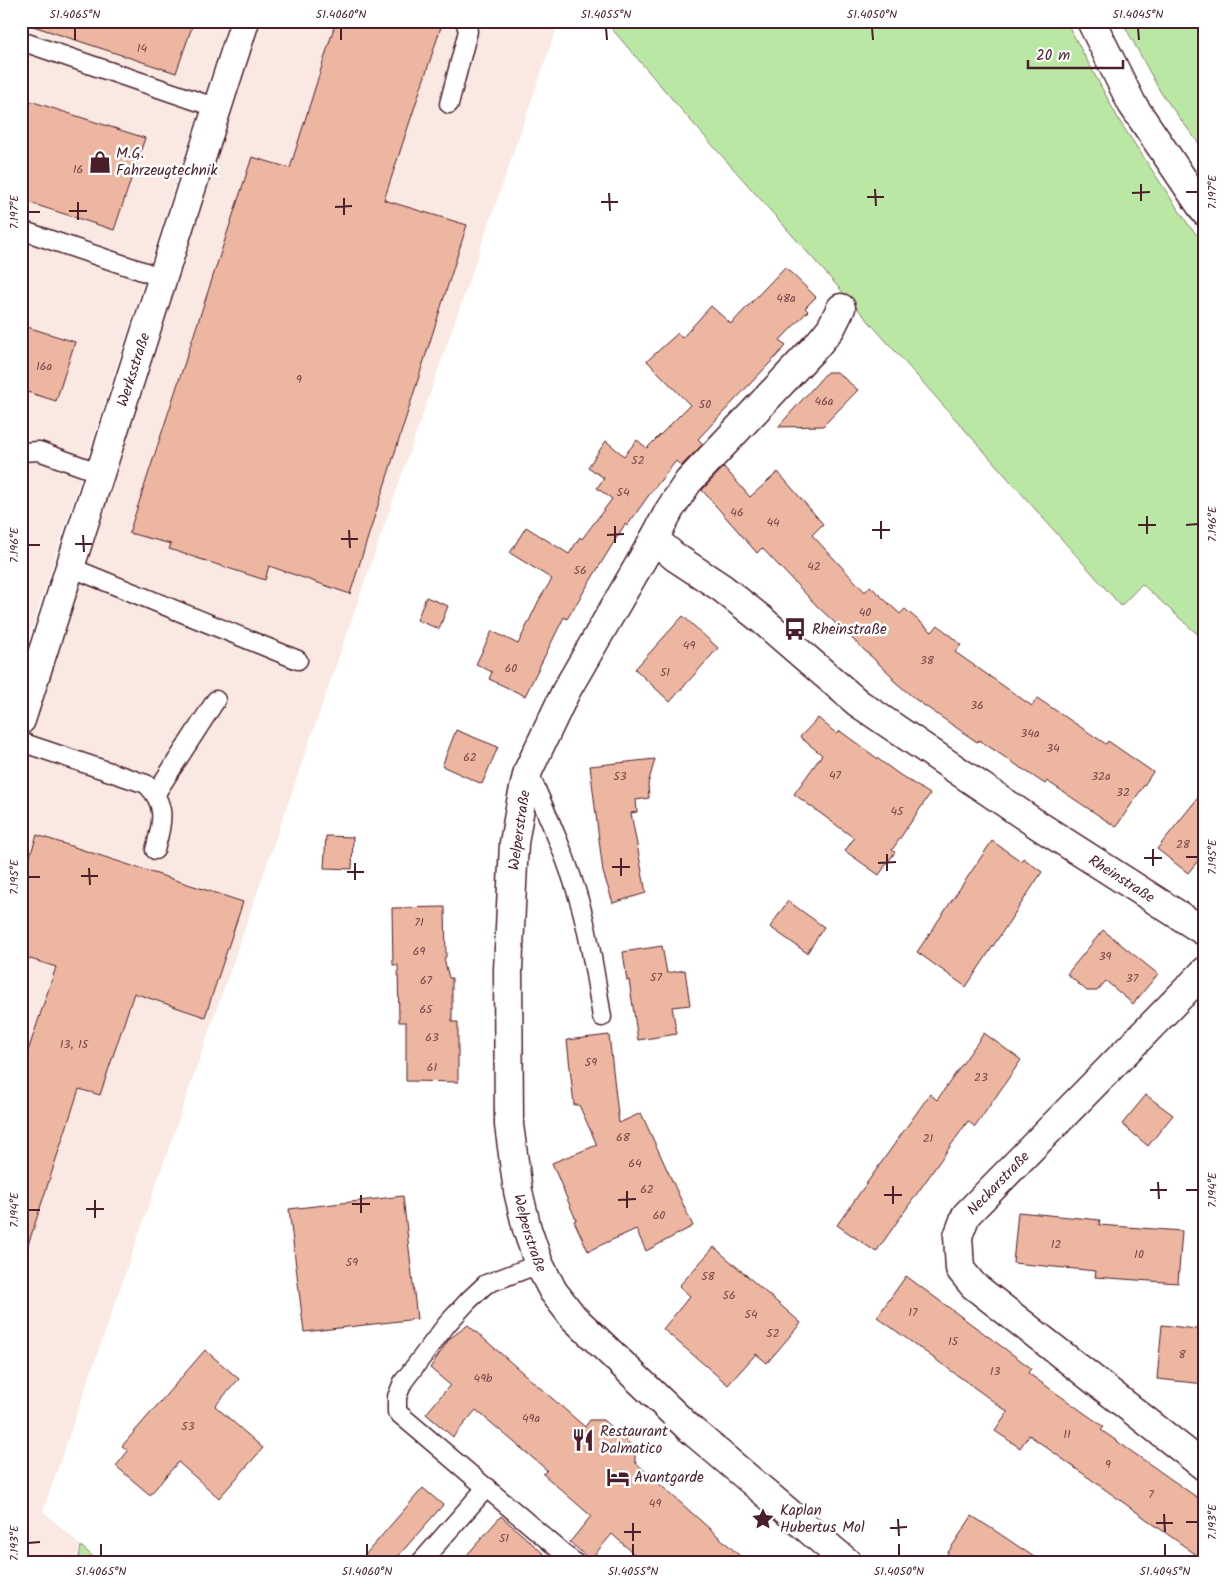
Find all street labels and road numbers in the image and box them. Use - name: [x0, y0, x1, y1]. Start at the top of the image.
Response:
- street label: Werksstraße: [111, 329, 157, 410]
- street label: Welperstraße: [502, 788, 538, 872]
- street label: Rheinstraße: [1083, 849, 1159, 910]
- street label: Neckarstraße: [961, 1146, 1036, 1222]
- street label: Welperstraße: [506, 1192, 553, 1277]

